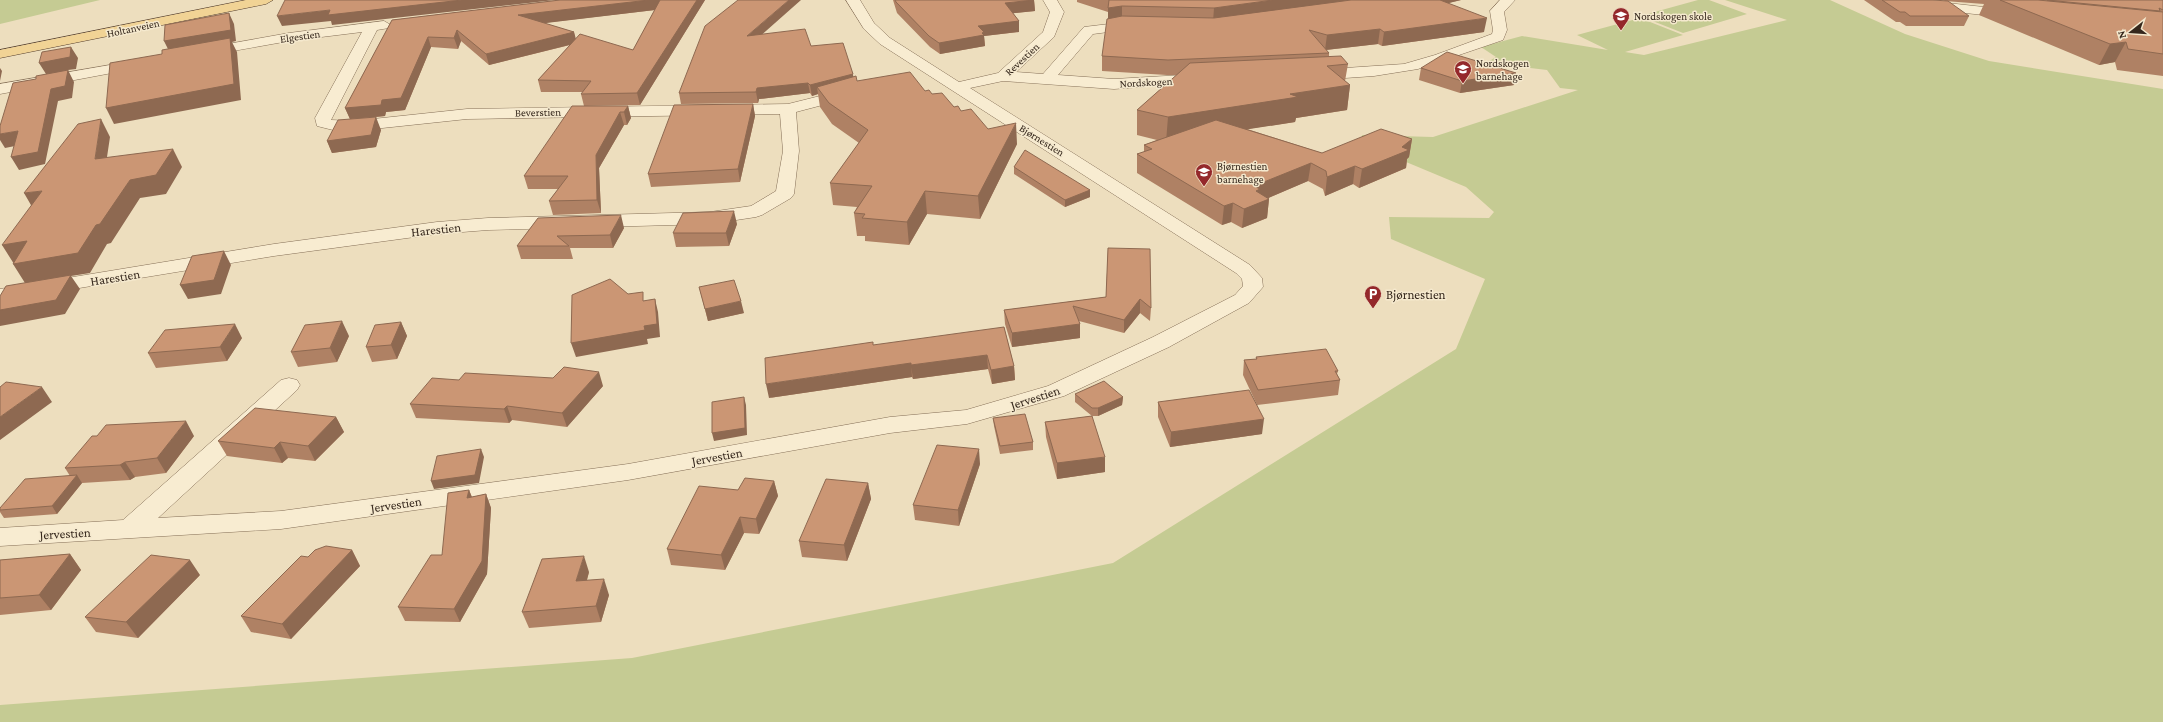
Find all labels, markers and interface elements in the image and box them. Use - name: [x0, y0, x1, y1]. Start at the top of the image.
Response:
- school or university icon: Nordskogen skole: [1611, 6, 1631, 31]
- place label: Nordskogen skole: [1634, 10, 1712, 23]
- north arrow: [2111, 12, 2151, 52]
- street label: Holtanveien: [106, 17, 161, 39]
- street label: Elgestien: [279, 27, 321, 46]
- text: N: [2114, 29, 2128, 40]
- street label: Revestien: [1002, 40, 1042, 78]
- place label: Nordskogen barnehage: [1476, 57, 1529, 83]
- school or university icon: Nordskogen barnehage: [1453, 59, 1473, 84]
- street label: Nordskogen: [1119, 75, 1173, 90]
- street label: Beverstien: [515, 106, 561, 118]
- street label: Bjørnestien: [1017, 122, 1067, 159]
- place label: Bjørnestien barnehage: [1217, 160, 1268, 186]
- school or university icon: Bjørnestien barnehage: [1194, 162, 1214, 187]
- street label: Harestien: [410, 219, 462, 240]
- street label: Harestien: [89, 266, 141, 289]
- parking icon: Bjørnestien: [1363, 284, 1383, 309]
- place label: Bjørnestien: [1386, 287, 1446, 303]
- street label: Jervestien: [1007, 382, 1062, 413]
- street label: Jervestien: [690, 445, 744, 469]
- street label: Jervestien: [369, 493, 423, 516]
- street label: Jervestien: [38, 525, 91, 542]

